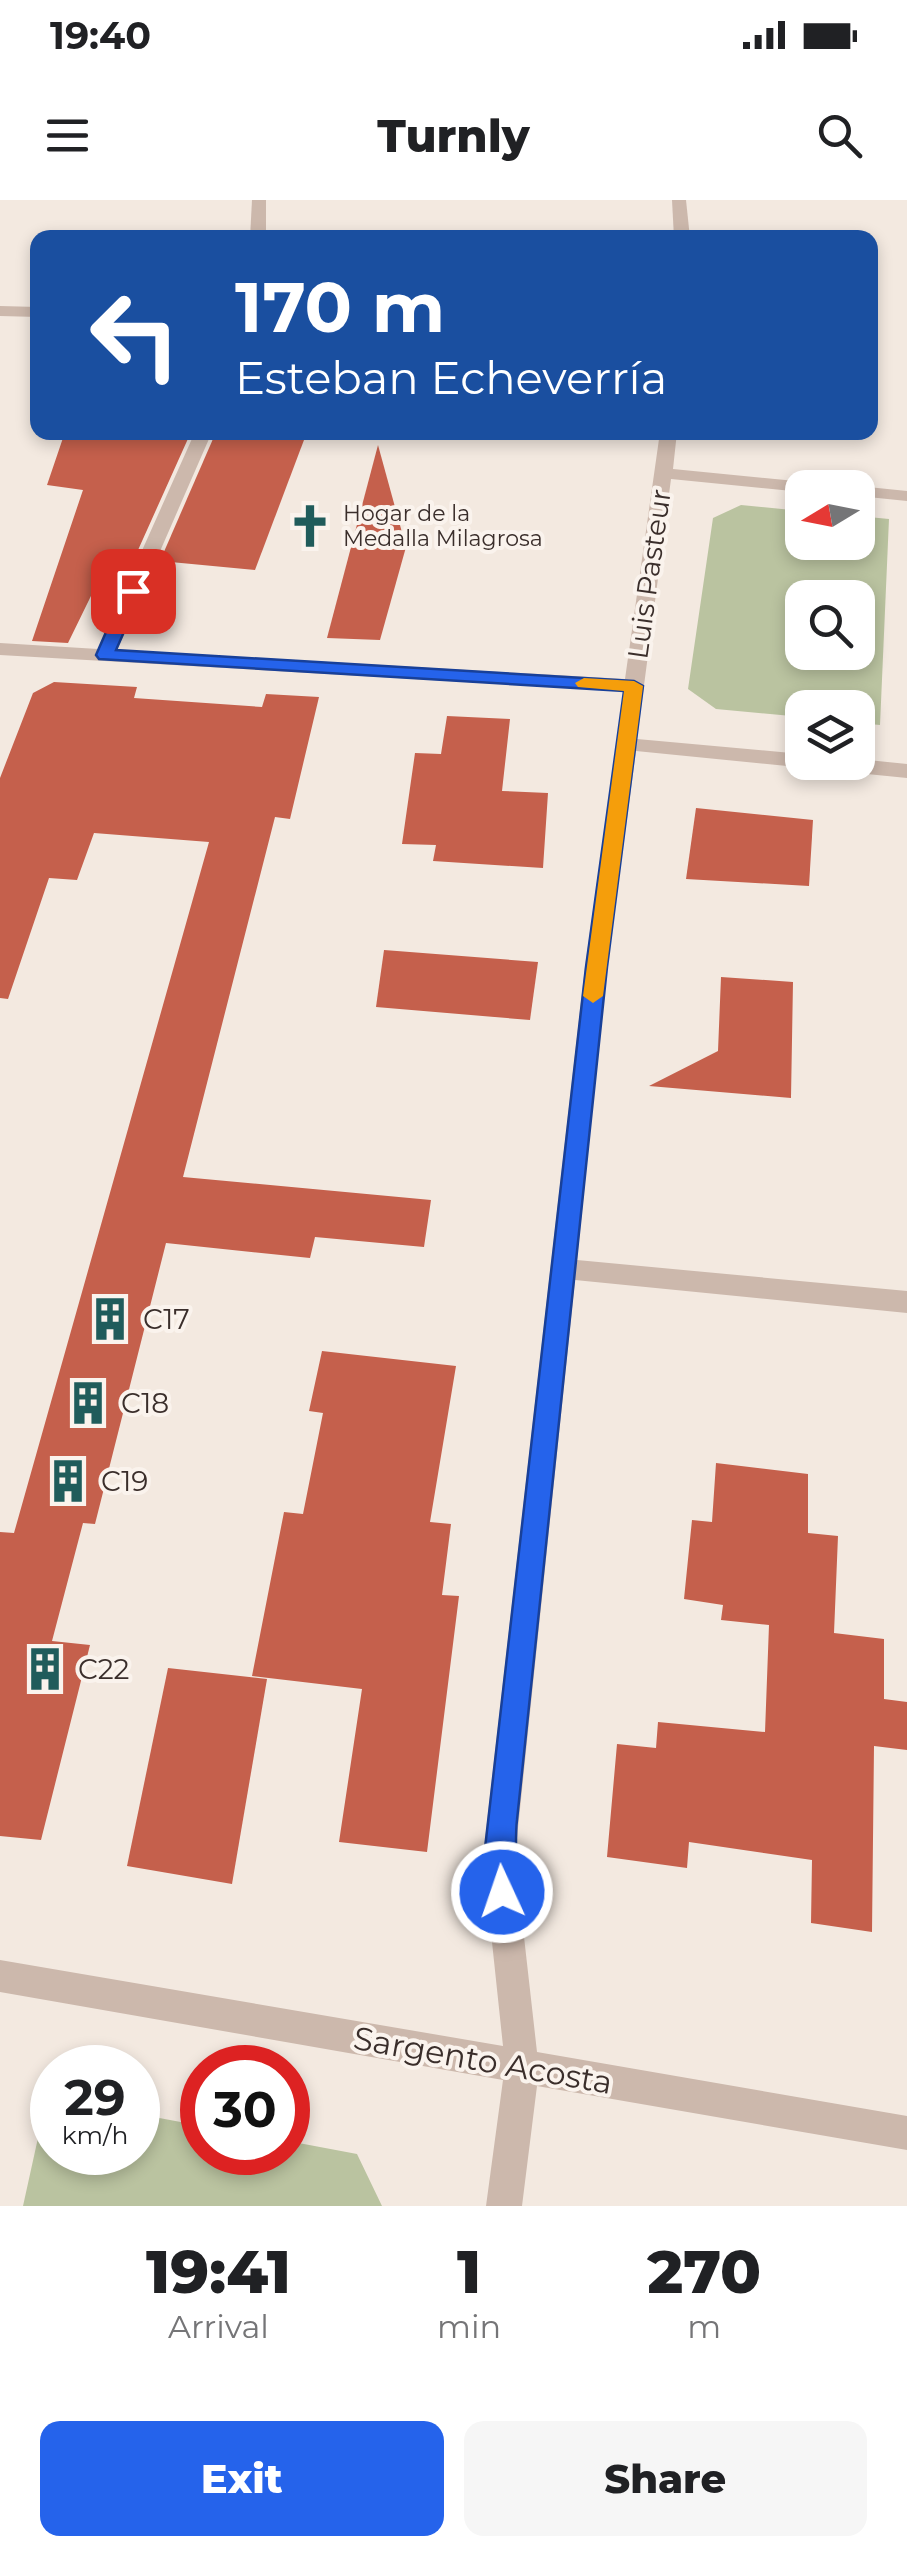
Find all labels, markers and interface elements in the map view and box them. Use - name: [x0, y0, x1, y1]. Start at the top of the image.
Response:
- text: 19:40: [50, 12, 151, 59]
- icon: menu: [40, 108, 95, 163]
- text: Turnly: [377, 108, 530, 163]
- icon: search: [812, 108, 867, 163]
- text: 170 m: [235, 264, 445, 350]
- icon: left: [70, 270, 200, 400]
- text: Esteban Echeverría: [235, 350, 667, 405]
- north arrow: [785, 470, 875, 560]
- map controls: [785, 470, 875, 780]
- street label: Luis Pasteur: [620, 487, 678, 661]
- place label: Hogar de la Medalla Milagrosa: [343, 500, 543, 552]
- church icon: Hogar de la Medalla Milagrosa: [286, 502, 334, 550]
- pin: [91, 549, 176, 634]
- icon: arrive: [106, 564, 161, 619]
- button: search: [785, 580, 875, 670]
- button: layers: [785, 690, 875, 780]
- building icon: C17: [86, 1295, 134, 1343]
- place label: C17: [143, 1302, 190, 1336]
- building icon: C18: [64, 1379, 112, 1427]
- place label: C18: [121, 1386, 169, 1420]
- building icon: C19: [44, 1457, 92, 1505]
- place label: C19: [101, 1464, 148, 1498]
- building icon: C22: [21, 1645, 69, 1693]
- place label: C22: [78, 1652, 129, 1686]
- position arrow: [450, 1840, 554, 1944]
- street label: Sargento Acosta: [351, 2018, 615, 2102]
- speed limit sign: 30: [180, 2045, 310, 2175]
- text: 29: [64, 2067, 126, 2128]
- text: km/h: [62, 2120, 128, 2150]
- text: 19:41: [146, 2235, 291, 2308]
- text: 1: [457, 2235, 481, 2308]
- text: 270: [647, 2235, 761, 2308]
- text: Arrival: [168, 2307, 269, 2346]
- text: min: [437, 2307, 501, 2346]
- text: m: [687, 2307, 721, 2346]
- button: Exit: [40, 2421, 444, 2536]
- button: Share: [464, 2421, 867, 2536]

